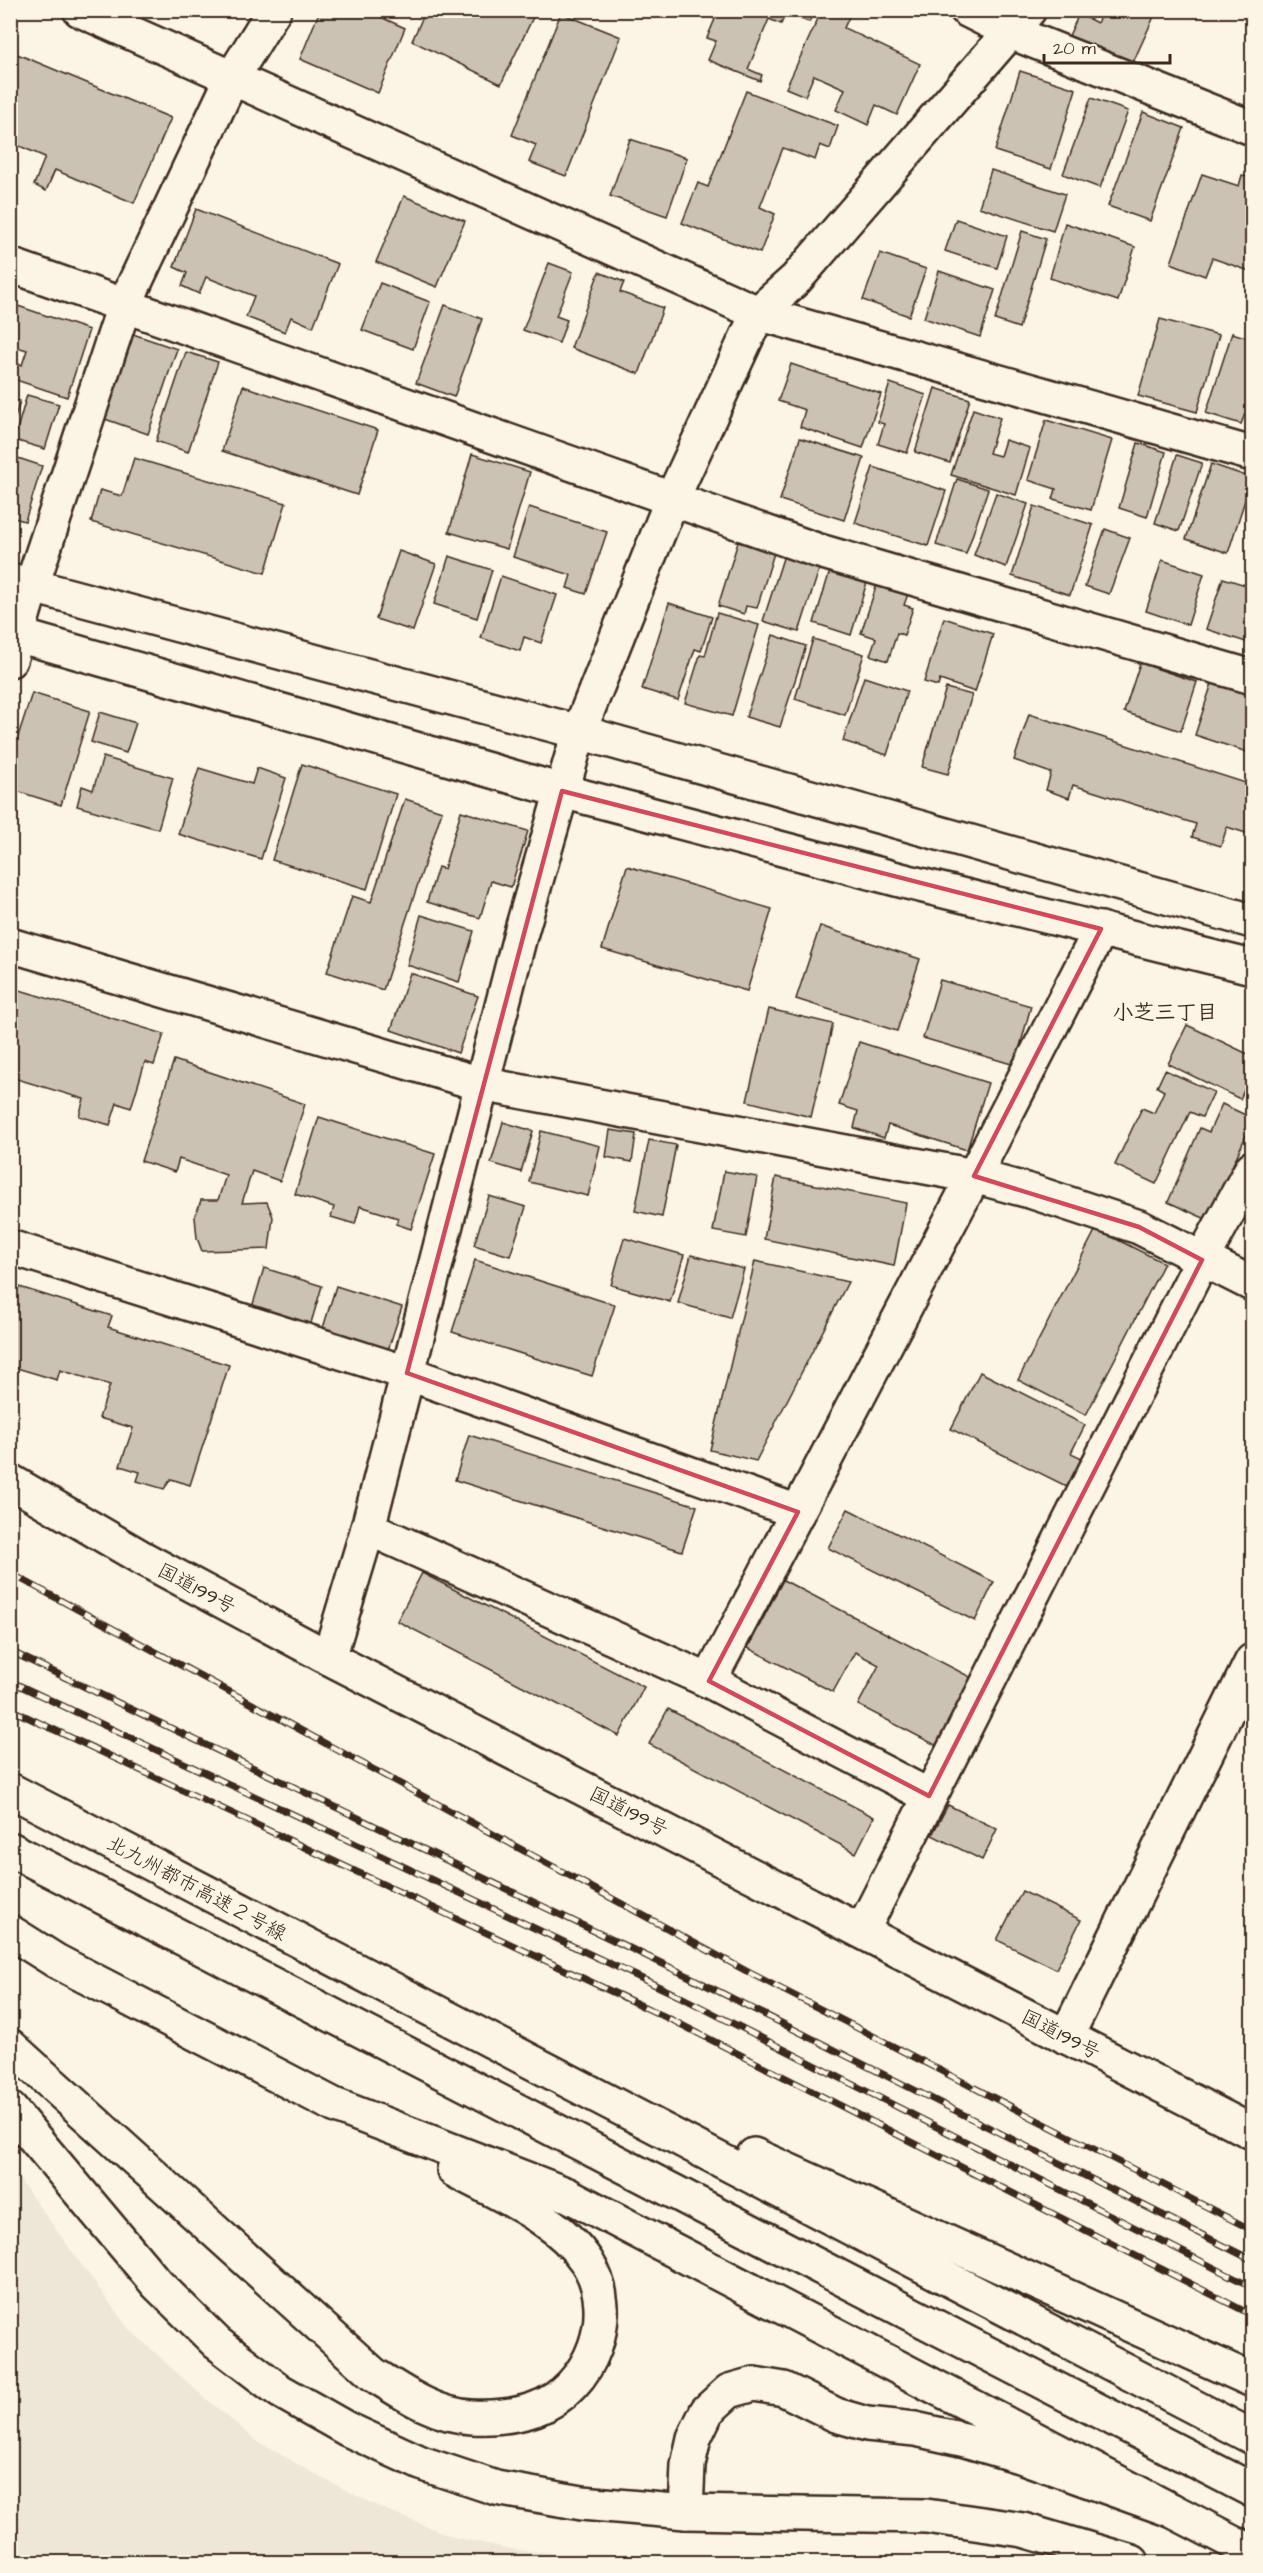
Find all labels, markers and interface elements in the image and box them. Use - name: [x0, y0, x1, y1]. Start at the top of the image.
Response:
- scale bar: [1044, 27, 1170, 65]
- text: 20 m: [1053, 36, 1096, 61]
- district label: 小芝三丁目: [1113, 998, 1218, 1027]
- street label: 国道199号: [152, 1556, 241, 1621]
- street label: 国道199号: [584, 1780, 673, 1844]
- street label: 北九州都市高速２号線: [102, 1830, 291, 1948]
- street label: 国道199号: [1016, 2003, 1105, 2067]

